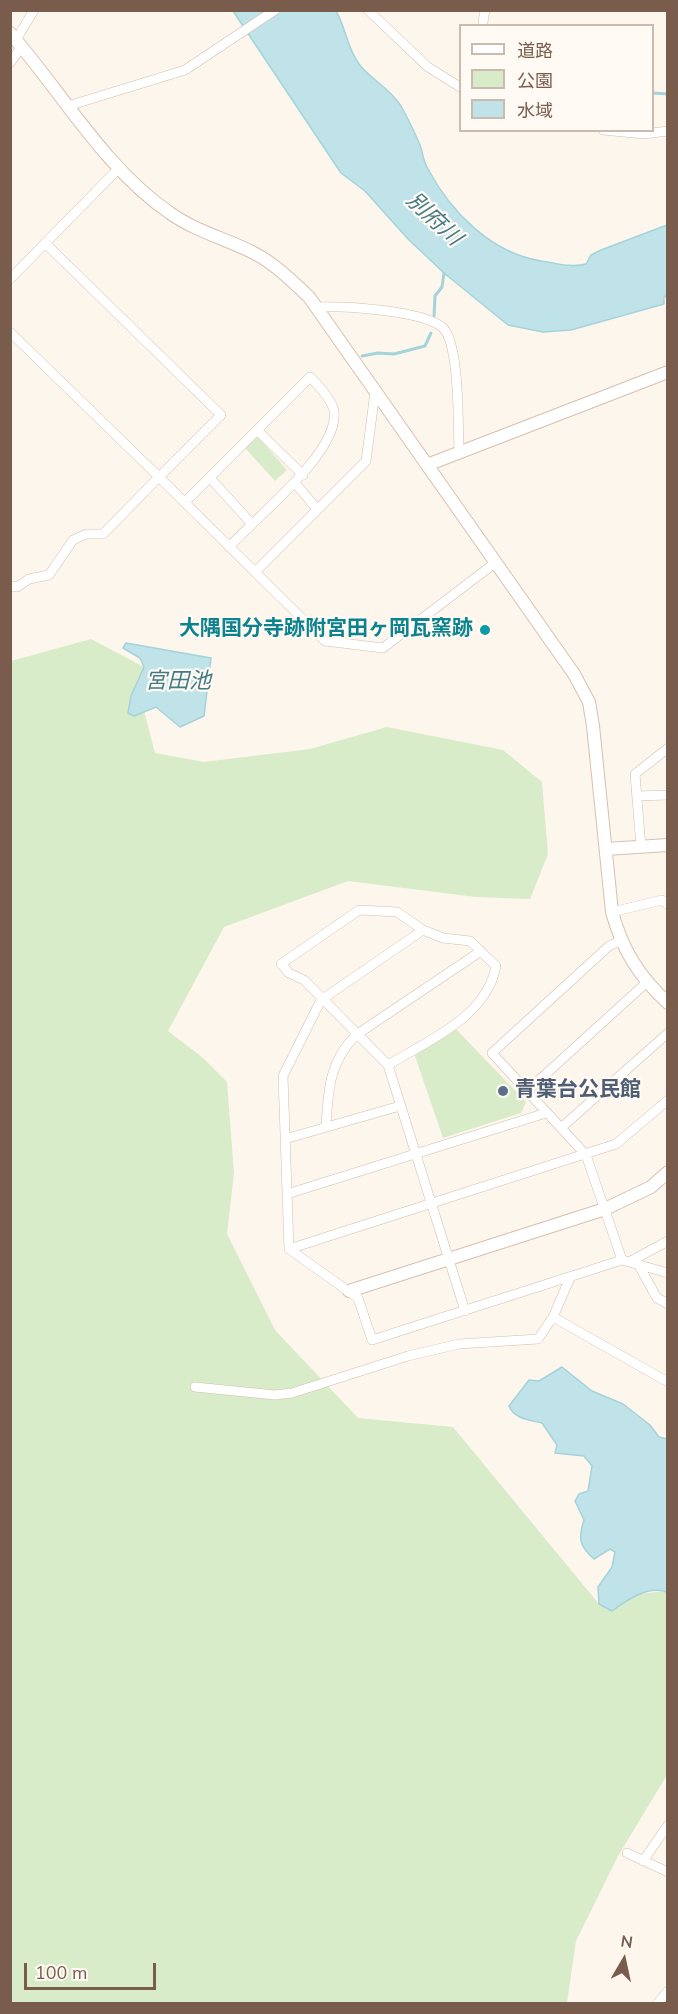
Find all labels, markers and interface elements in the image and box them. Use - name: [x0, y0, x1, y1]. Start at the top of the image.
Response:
- legend: [459, 24, 654, 132]
- text: 道路: [517, 39, 553, 63]
- text: 公園: [517, 69, 553, 93]
- text: 水域: [517, 99, 553, 123]
- water label: 別府川: [400, 188, 466, 252]
- place label: 大隅国分寺跡附宮田ヶ岡瓦窯跡: [179, 617, 473, 643]
- marker: 大隅国分寺跡附宮田ヶ岡瓦窯跡: [478, 623, 492, 637]
- water label: 宮田池: [145, 670, 211, 696]
- place label: 青葉台公民館: [515, 1078, 641, 1104]
- marker: 青葉台公民館: [496, 1084, 510, 1098]
- north arrow: [594, 1930, 654, 1990]
- text: N: [619, 1930, 634, 1954]
- scale bar: [27, 1951, 159, 1989]
- text: 100 m: [35, 1961, 87, 1985]

